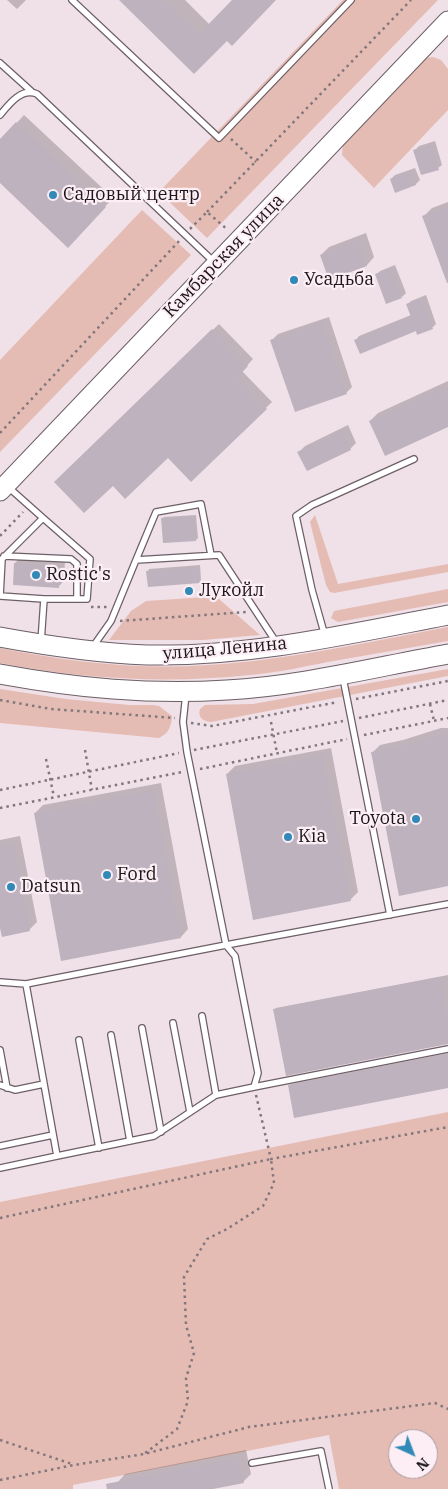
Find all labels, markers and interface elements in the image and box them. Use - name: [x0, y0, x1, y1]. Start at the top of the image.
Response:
- place label: Садовый центр: [63, 184, 200, 206]
- marker: Садовый центр: [47, 189, 59, 201]
- street label: Камбарская улица: [159, 190, 289, 322]
- place label: Усадьба: [304, 269, 374, 291]
- marker: Усадьба: [288, 274, 300, 286]
- place label: Rostic's: [46, 564, 111, 586]
- marker: Rostic's: [30, 569, 42, 581]
- place label: Лукойл: [199, 580, 264, 602]
- marker: Лукойл: [183, 585, 195, 597]
- street label: улица Ленина: [162, 633, 288, 665]
- place label: Toyota: [349, 808, 406, 830]
- marker: Toyota: [410, 813, 422, 825]
- place label: Kia: [298, 826, 326, 848]
- marker: Kia: [282, 831, 294, 843]
- place label: Ford: [117, 864, 157, 886]
- marker: Ford: [101, 869, 113, 881]
- place label: Datsun: [21, 876, 81, 898]
- marker: Datsun: [5, 881, 17, 893]
- north arrow: [388, 1429, 438, 1479]
- text: N: [412, 1454, 433, 1475]

